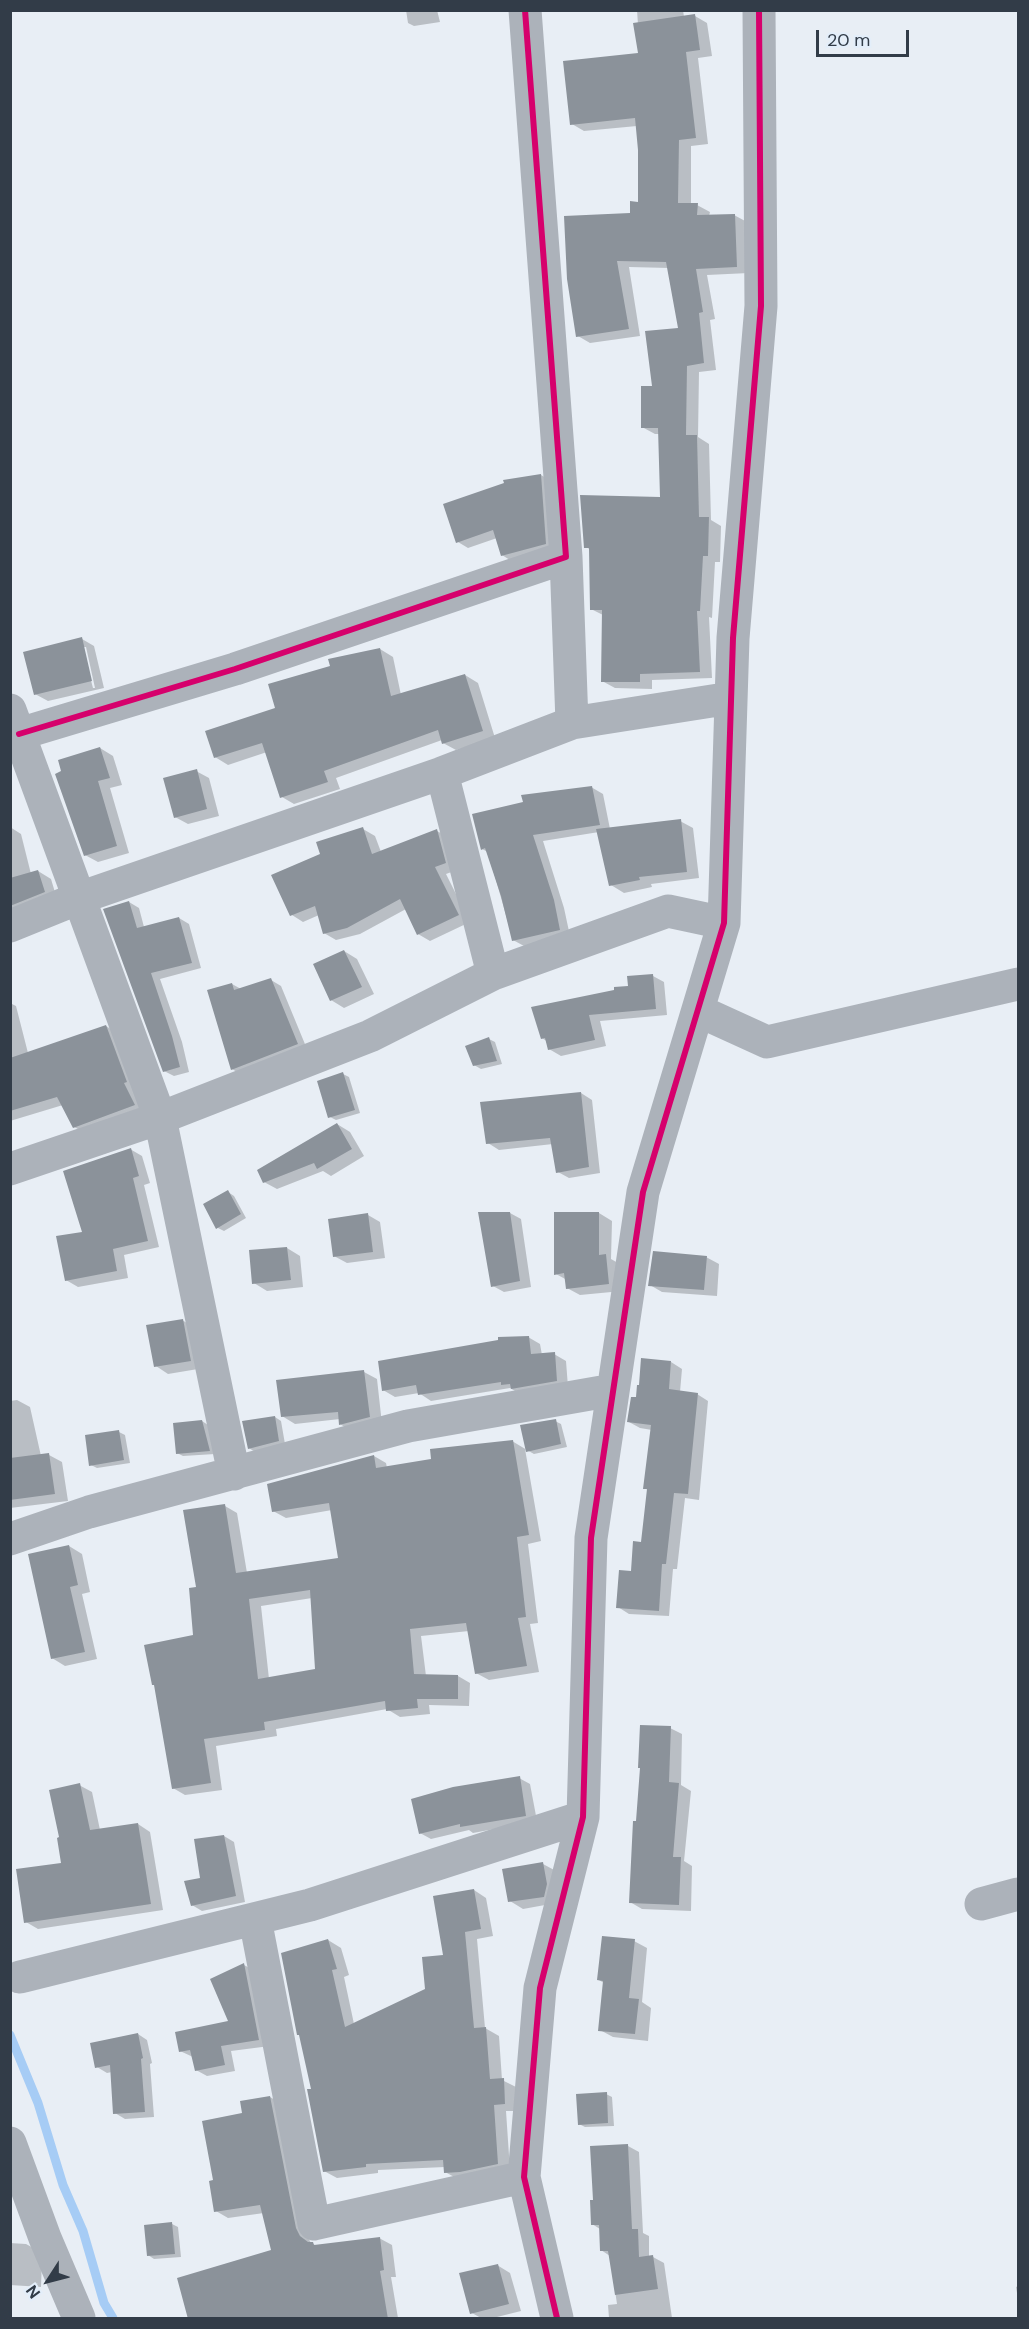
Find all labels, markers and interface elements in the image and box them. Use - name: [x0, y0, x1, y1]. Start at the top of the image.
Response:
- scale bar: [819, 18, 912, 56]
- text: 20 m: [827, 28, 870, 52]
- north arrow: [18, 2251, 78, 2311]
- text: N: [21, 2281, 45, 2303]

